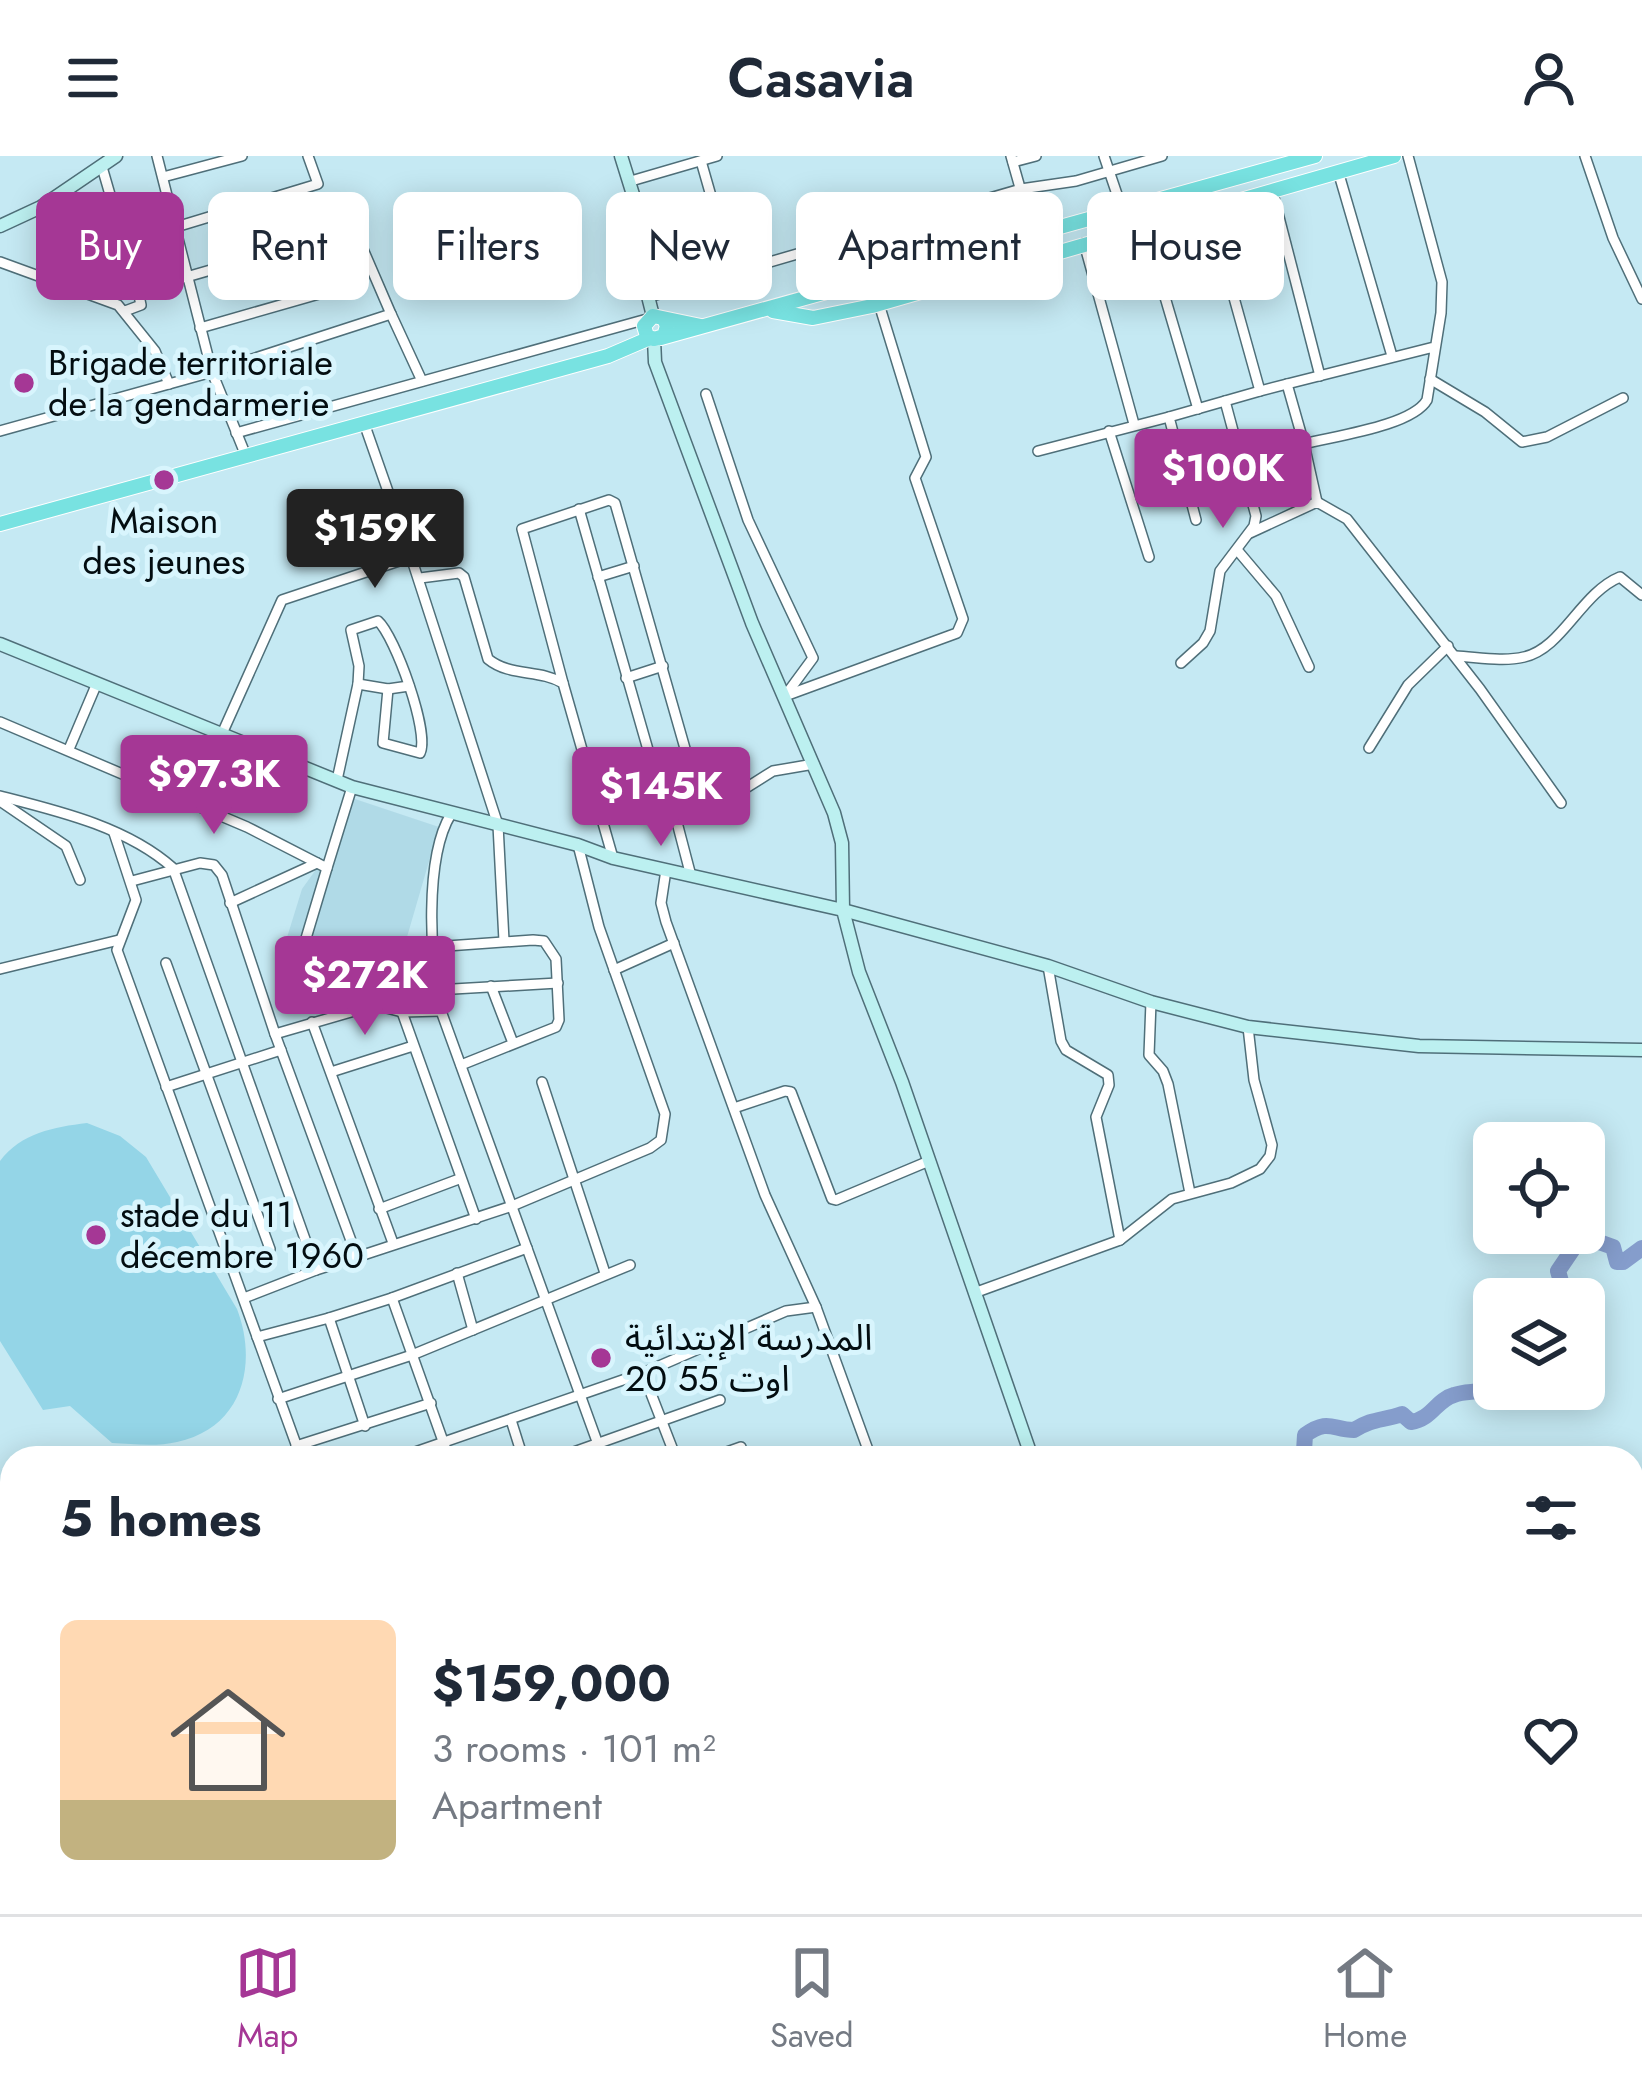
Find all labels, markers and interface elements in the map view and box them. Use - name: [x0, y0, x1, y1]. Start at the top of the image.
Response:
- text: Casavia: [727, 39, 915, 117]
- icon: menu: [60, 45, 126, 111]
- icon: person: [1516, 45, 1582, 111]
- chip: Buy: [36, 192, 184, 300]
- chip: Rent: [208, 192, 369, 300]
- chip: Filters: [393, 192, 582, 300]
- chip: New: [606, 192, 772, 300]
- chip: Apartment: [796, 192, 1063, 300]
- chip: House: [1087, 192, 1284, 300]
- place label: Brigade territoriale de la gendarmerie: [48, 336, 333, 429]
- marker: Brigade territoriale de la gendarmerie: [11, 370, 37, 396]
- pin: $100K: [1139, 429, 1307, 531]
- text: $100K: [1161, 439, 1285, 496]
- marker: Maison des jeunes: [151, 467, 177, 493]
- pin: $159K: [291, 489, 459, 591]
- place label: Maison des jeunes: [83, 494, 245, 587]
- text: $159K: [314, 499, 436, 556]
- pin: $97.3K: [116, 735, 312, 837]
- text: $97.3K: [148, 745, 280, 802]
- pin: $145K: [577, 747, 745, 849]
- text: $145K: [599, 757, 723, 814]
- pin: $272K: [281, 936, 449, 1038]
- text: $272K: [302, 946, 428, 1003]
- map controls: [1473, 1122, 1605, 1410]
- button: locate: [1473, 1122, 1605, 1254]
- place label: stade du 11 décembre 1960: [120, 1188, 364, 1281]
- marker: stade du 11 décembre 1960: [83, 1222, 109, 1248]
- button: layers: [1473, 1278, 1605, 1410]
- place label: المدرسة الإبتدائية 20 اوت 55: [625, 1311, 873, 1404]
- marker: المدرسة الإبتدائية 20 اوت 55: [588, 1345, 614, 1371]
- text: 5 homes: [60, 1481, 262, 1555]
- icon: filters: [1518, 1485, 1584, 1551]
- text: $159,000: [432, 1646, 671, 1720]
- icon: home: [156, 1668, 300, 1812]
- icon: heart: [1518, 1707, 1584, 1773]
- text: 3 rooms · 101 m²: [432, 1720, 716, 1777]
- text: Apartment: [432, 1777, 602, 1834]
- tab: Map: [235, 1940, 301, 2059]
- tab: Saved: [770, 1940, 854, 2059]
- tab: Home: [1323, 1940, 1407, 2059]

